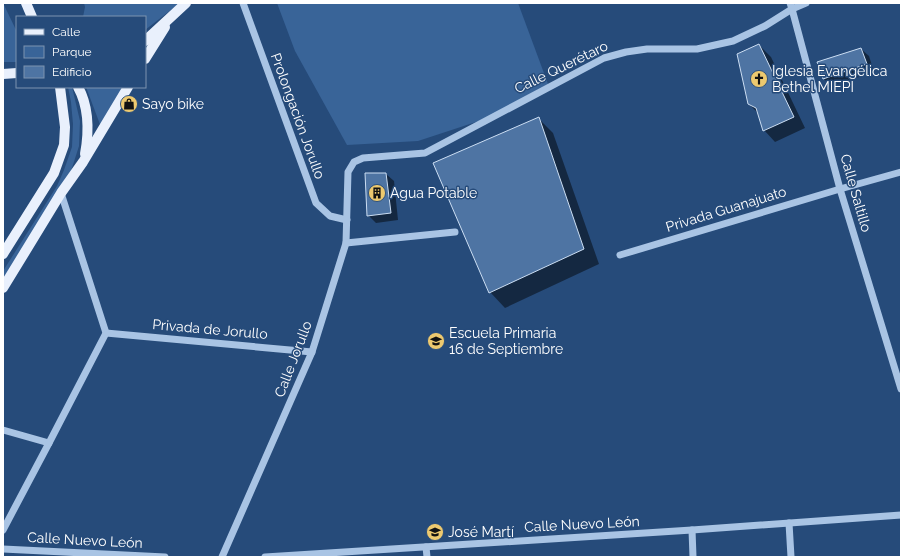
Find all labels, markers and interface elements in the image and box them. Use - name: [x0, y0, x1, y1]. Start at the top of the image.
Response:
- legend: [16, 16, 146, 88]
- text: Calle: [52, 25, 80, 39]
- street label: Calle Querétaro: [512, 37, 610, 97]
- text: Parque: [52, 45, 92, 59]
- street label: Prolongación Jorullo: [268, 51, 328, 181]
- place label: Iglesia Evangélica Bethel MIEPI: [772, 63, 887, 95]
- text: Edificio: [52, 65, 92, 79]
- church icon: Iglesia Evangélica Bethel MIEPI: [749, 69, 769, 89]
- shop icon: Sayo bike: [119, 94, 139, 114]
- place label: Sayo bike: [142, 96, 204, 112]
- street label: Calle Saltillo: [837, 152, 875, 234]
- building icon: Agua Potable: [367, 183, 387, 203]
- street label: Privada Guanajuato: [664, 183, 788, 235]
- place label: Agua Potable: [390, 185, 477, 201]
- street label: Privada de Jorullo: [152, 316, 268, 342]
- street label: Calle Jorullo: [271, 319, 315, 399]
- place label: Escuela Primaria 16 de Septiembre: [449, 325, 563, 357]
- school or university icon: Escuela Primaria 16 de Septiembre: [426, 331, 446, 351]
- street label: Calle Nuevo León: [524, 513, 640, 535]
- school or university icon: José Martí: [425, 522, 445, 542]
- place label: José Martí: [448, 524, 515, 540]
- street label: Calle Nuevo León: [27, 529, 143, 551]

